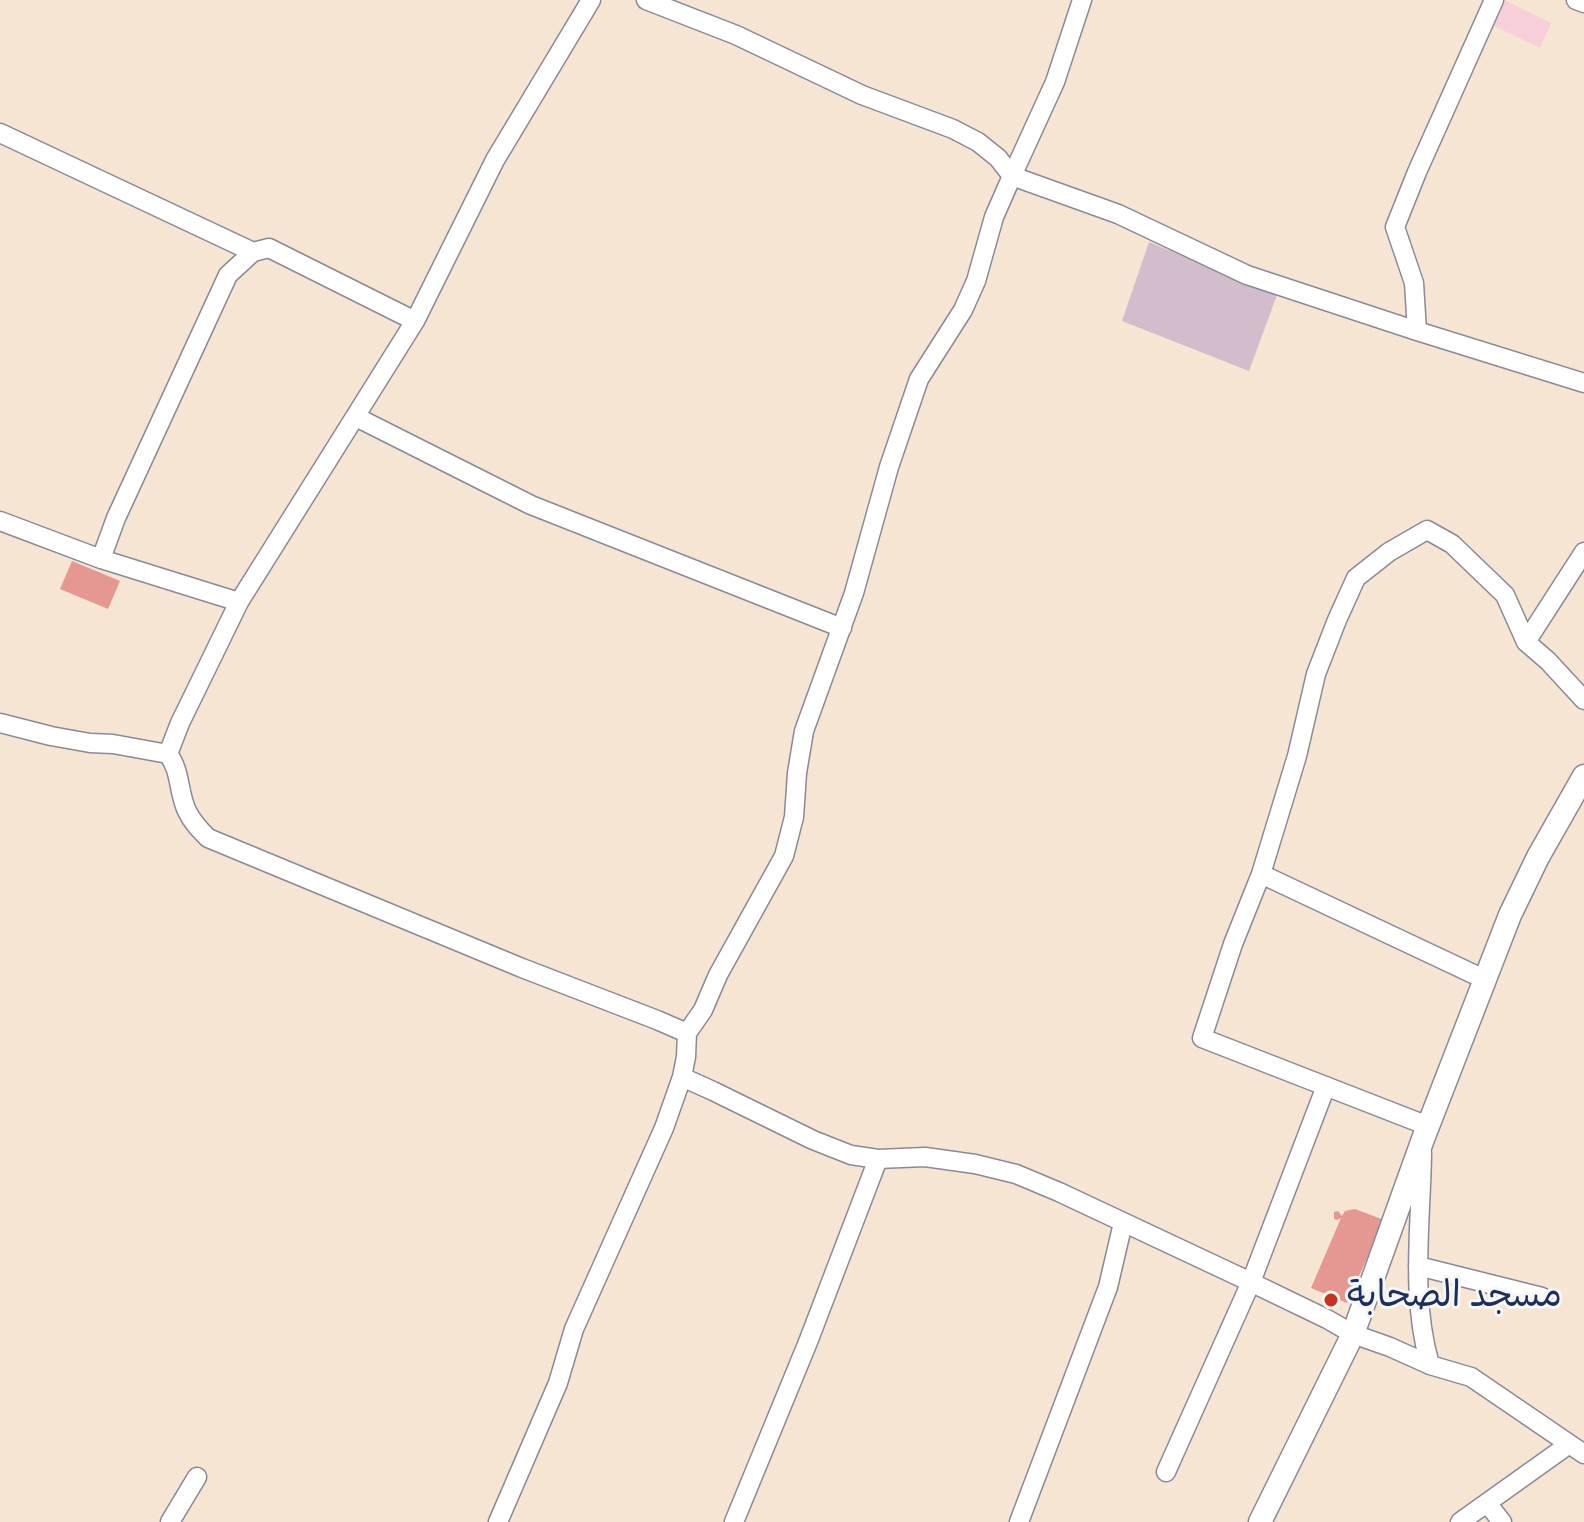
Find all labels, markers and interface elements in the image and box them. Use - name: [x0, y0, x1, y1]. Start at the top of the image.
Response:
- place label: مسجد الصحابة: [1347, 1278, 1562, 1322]
- marker: مسجد الصحابة: [1322, 1291, 1340, 1309]

